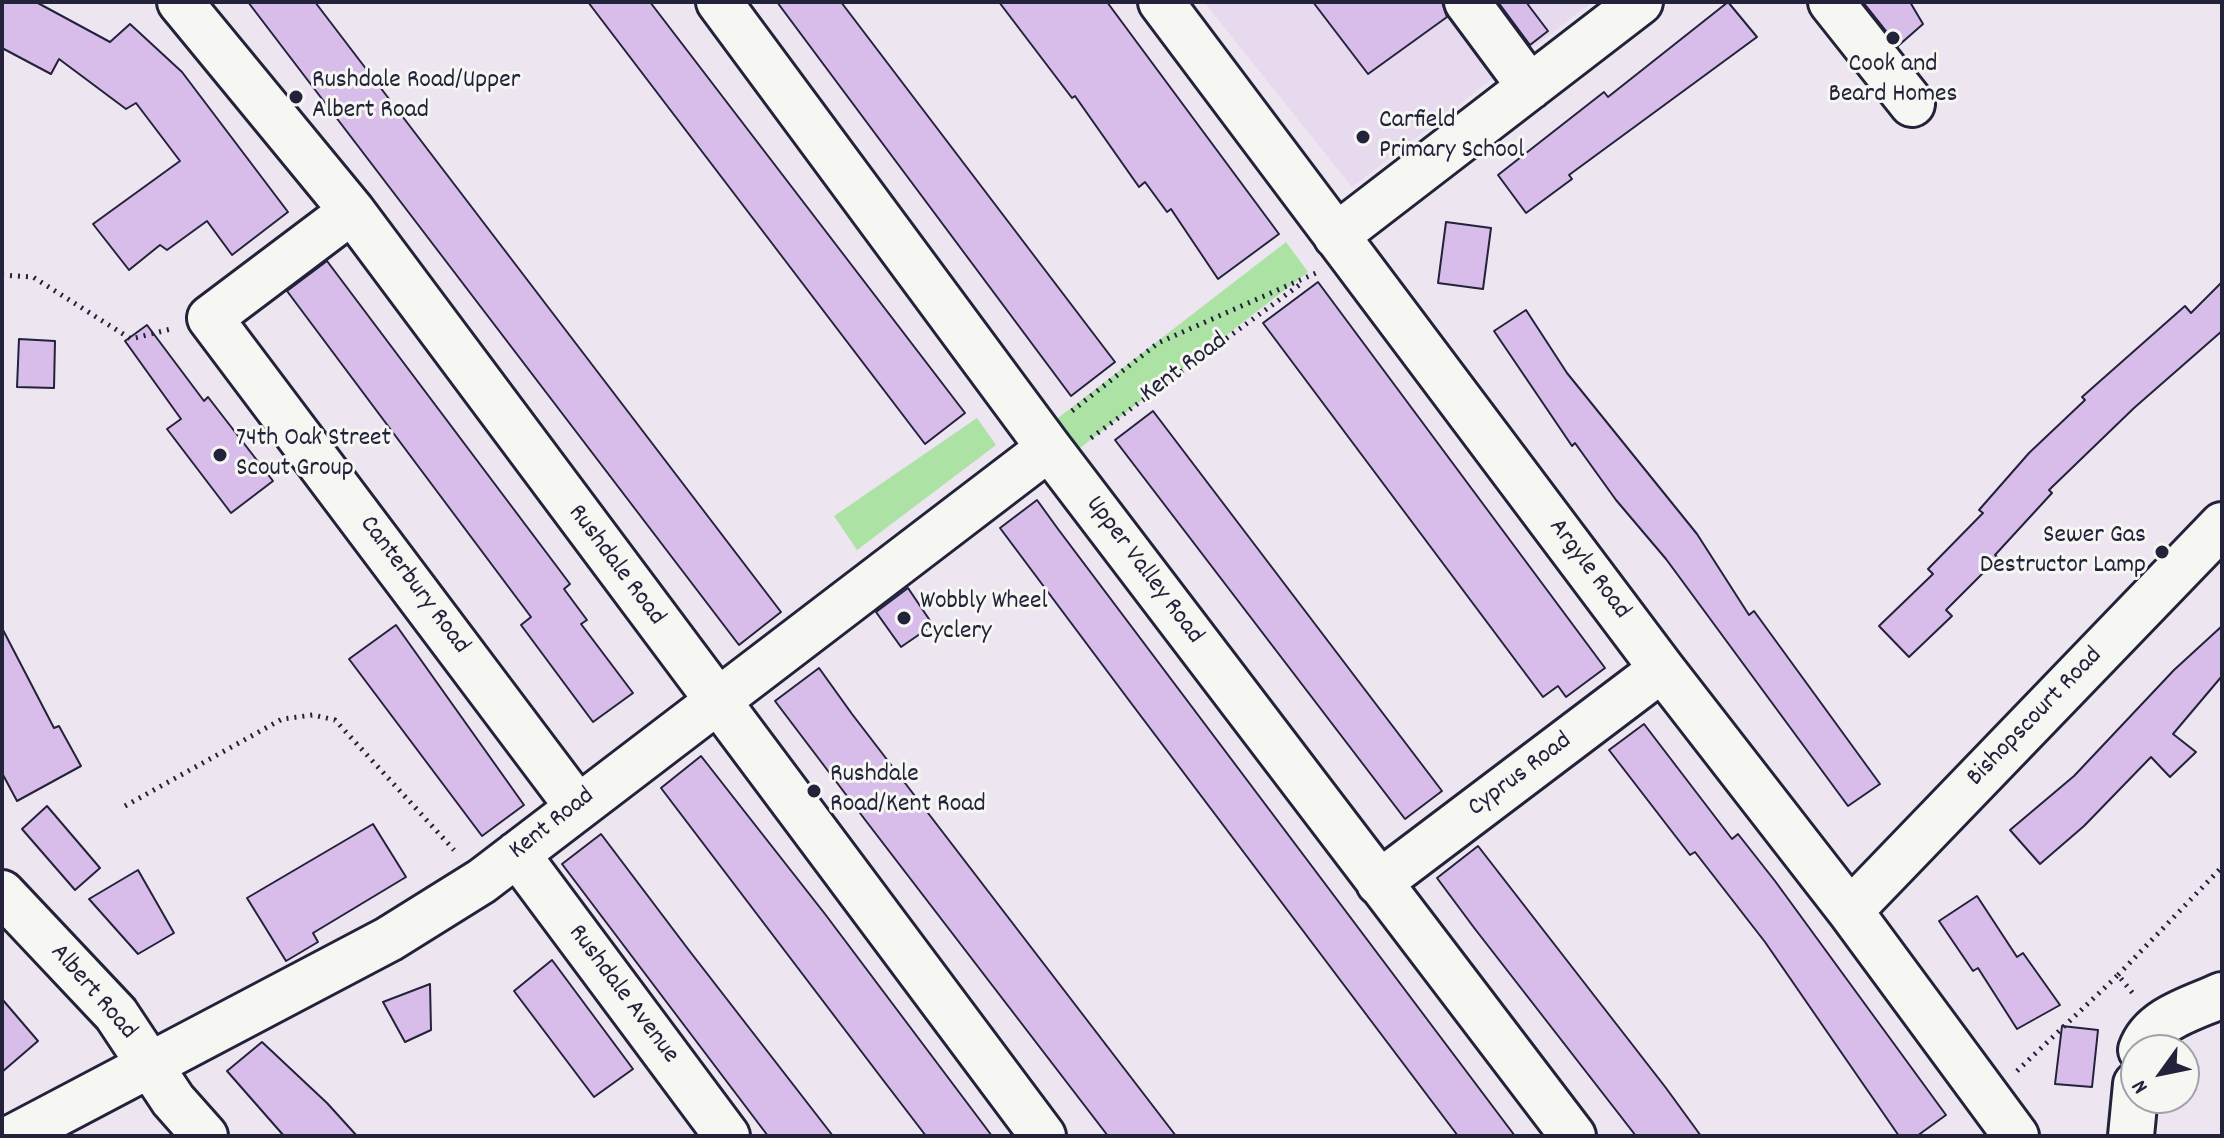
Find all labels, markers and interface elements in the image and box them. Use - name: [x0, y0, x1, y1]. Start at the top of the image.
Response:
- marker: Cook and Beard Homes: [1884, 29, 1902, 47]
- place label: Cook and Beard Homes: [1829, 50, 1957, 112]
- place label: Rushdale Road/Upper Albert Road: [312, 66, 520, 128]
- marker: Rushdale Road/Upper Albert Road: [287, 88, 305, 106]
- place label: Carfield Primary School: [1379, 106, 1525, 168]
- marker: Carfield Primary School: [1354, 128, 1372, 146]
- street label: Kent Road: [1136, 327, 1234, 411]
- place label: 74th Oak Street Scout Group: [236, 424, 391, 486]
- marker: 74th Oak Street Scout Group: [211, 446, 229, 464]
- street label: Upper Valley Road: [1077, 491, 1209, 651]
- street label: Rushdale Road: [559, 499, 671, 633]
- street label: Canterbury Road: [351, 511, 475, 661]
- street label: Argyle Road: [1540, 514, 1636, 626]
- place label: Sewer Gas Destructor Lamp: [1980, 521, 2146, 582]
- marker: Sewer Gas Destructor Lamp: [2153, 543, 2171, 561]
- place label: Wobbly Wheel Cyclery: [920, 587, 1048, 648]
- marker: Wobbly Wheel Cyclery: [895, 609, 913, 627]
- street label: Bishopscourt Road: [1962, 642, 2110, 794]
- street label: Cyprus Road: [1463, 727, 1579, 825]
- place label: Rushdale Road/Kent Road: [830, 760, 986, 822]
- street label: Kent Road: [504, 782, 602, 868]
- marker: Rushdale Road/Kent Road: [805, 782, 823, 800]
- street label: Rushdale Avenue: [560, 919, 684, 1071]
- street label: Albert Road: [42, 939, 142, 1047]
- north arrow: [2120, 1034, 2200, 1114]
- text: N: [2125, 1073, 2157, 1099]

